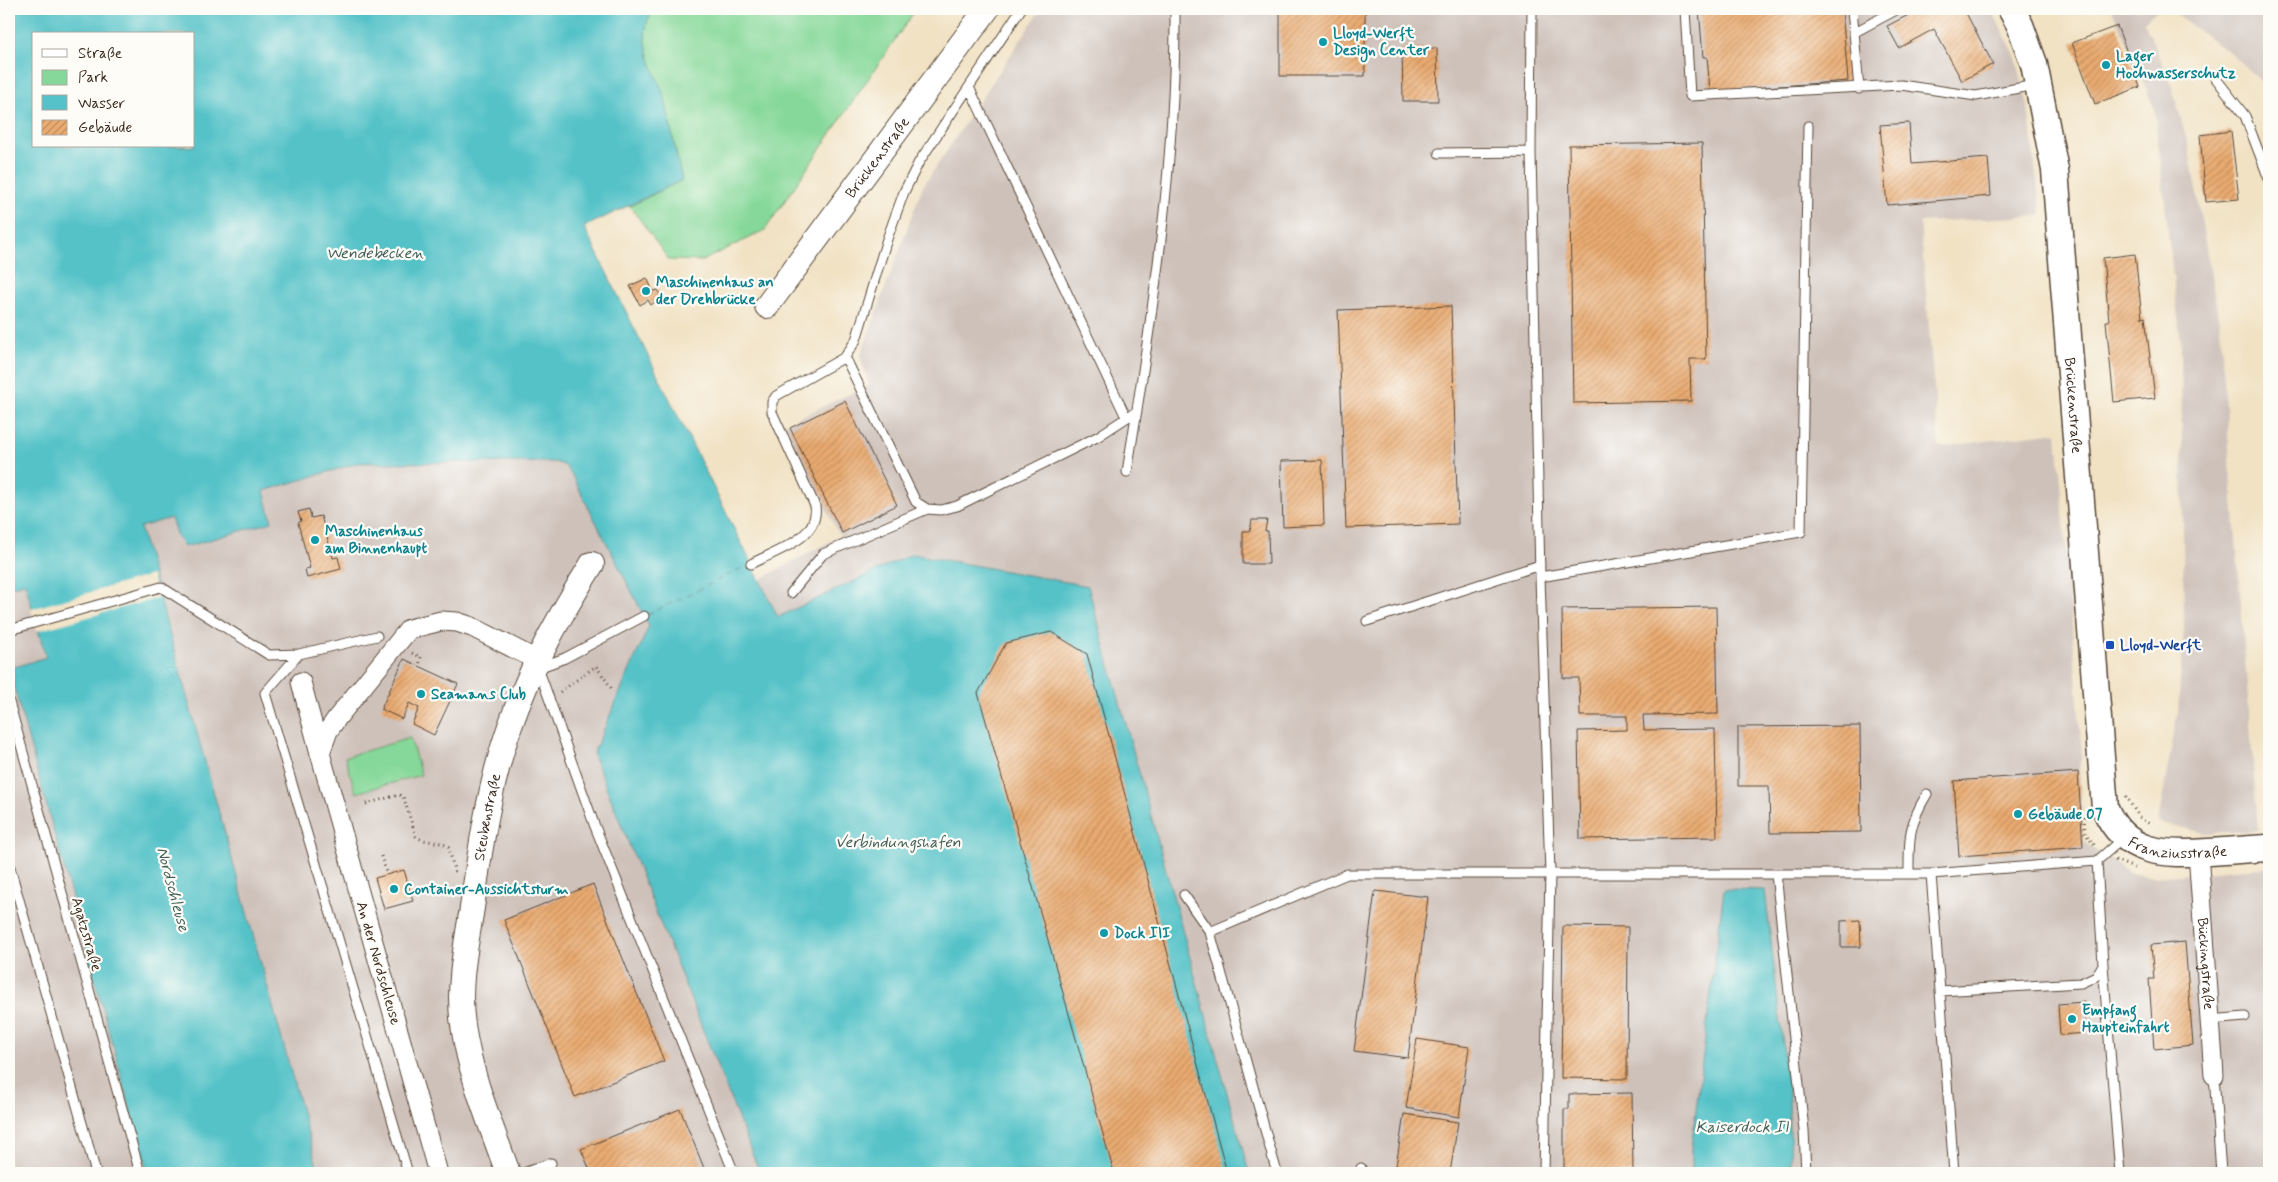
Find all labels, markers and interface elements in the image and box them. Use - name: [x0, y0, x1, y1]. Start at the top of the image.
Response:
- place label: Lloyd-Werft Design Center: [1333, 24, 1430, 63]
- legend: [32, 32, 195, 148]
- marker: Lloyd-Werft Design Center: [1317, 36, 1329, 48]
- text: Straße: [78, 44, 122, 64]
- place label: Lager Hochwasserschutz: [2116, 47, 2236, 84]
- marker: Lager Hochwasserschutz: [2100, 59, 2112, 71]
- text: Park: [78, 68, 108, 88]
- text: Wasser: [78, 94, 125, 114]
- street label: Brückenstraße: [841, 113, 915, 203]
- text: Gebäude: [78, 118, 132, 138]
- water label: Wendebecken: [326, 243, 424, 264]
- place label: Maschinenhaus an der Drehbrücke: [656, 273, 774, 310]
- marker: Maschinenhaus an der Drehbrücke: [640, 285, 652, 297]
- street label: Brückenstraße: [2059, 357, 2086, 454]
- place label: Maschinenhaus am Binnenhaupt: [325, 522, 427, 559]
- marker: Maschinenhaus am Binnenhaupt: [309, 534, 321, 546]
- place label: Lloyd-Werft: [2120, 636, 2202, 656]
- marker: Lloyd-Werft: [2104, 639, 2116, 651]
- place label: Seamans Club: [431, 685, 526, 705]
- marker: Seamans Club: [415, 688, 427, 700]
- street label: Steubenstraße: [470, 771, 506, 862]
- place label: Gebäude 07: [2028, 805, 2103, 825]
- marker: Gebäude 07: [2012, 808, 2024, 820]
- water label: Verbindungshafen: [835, 832, 961, 853]
- street label: Franziusstraße: [2124, 833, 2228, 864]
- water label: Nordschleuse: [151, 845, 194, 934]
- place label: Container-Aussichtsturm: [404, 880, 568, 900]
- marker: Container-Aussichtsturm: [388, 883, 400, 895]
- street label: Agatzstraße: [66, 895, 106, 974]
- street label: An der Nordschleuse: [351, 899, 405, 1027]
- street label: Bückingstraße: [2192, 917, 2218, 1011]
- place label: Dock III: [1114, 924, 1170, 944]
- marker: Dock III: [1098, 927, 1110, 939]
- place label: Empfang Haupteinfahrt: [2082, 1001, 2170, 1038]
- marker: Empfang Haupteinfahrt: [2066, 1013, 2078, 1025]
- water label: Kaiserdock II: [1696, 1117, 1790, 1138]

